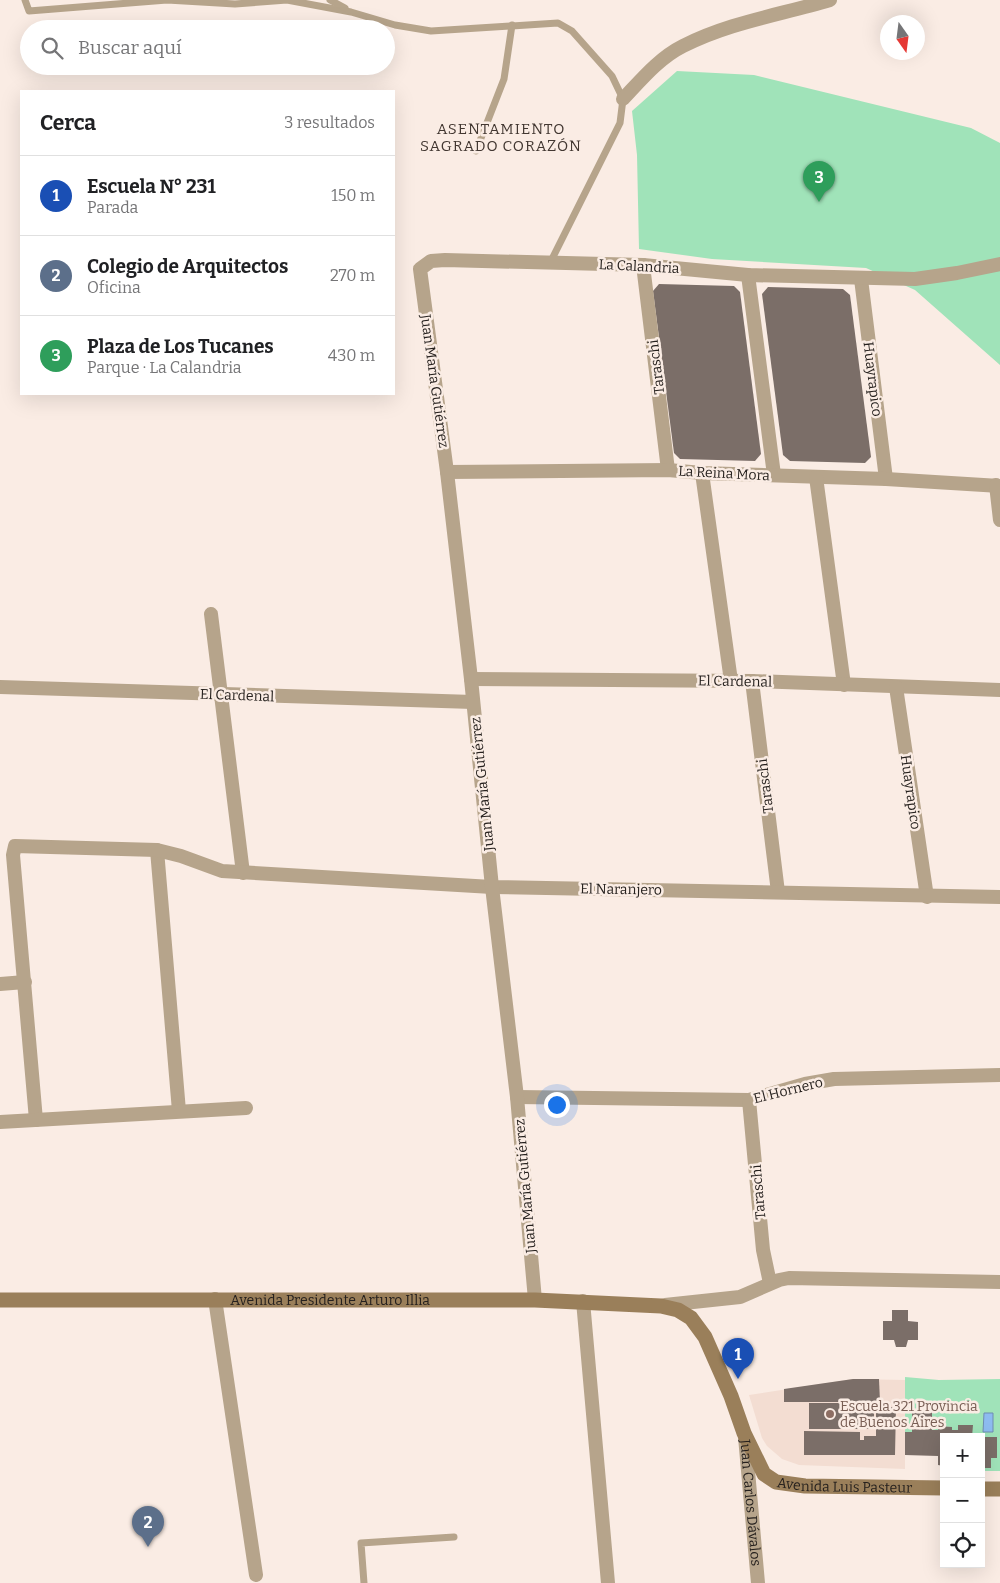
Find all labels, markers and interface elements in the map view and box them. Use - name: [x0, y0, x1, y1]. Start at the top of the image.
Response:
- north arrow: [880, 15, 925, 60]
- search box: [20, 20, 395, 75]
- icon: search: [38, 34, 66, 62]
- text: Buscar aquí: [78, 36, 182, 59]
- text: Cerca: [40, 110, 96, 136]
- text: 3 resultados: [284, 113, 375, 132]
- district label: ASENTAMIENTO SAGRADO CORAZÓN: [420, 120, 582, 155]
- pin: 3: [803, 161, 835, 202]
- text: Escuela N° 231: [87, 175, 216, 198]
- text: 1: [53, 186, 59, 205]
- text: 150 m: [331, 186, 375, 205]
- text: Parada: [87, 198, 138, 217]
- text: Colegio de Arquitectos: [87, 255, 288, 278]
- street label: La Calandria: [598, 256, 680, 277]
- text: 2: [51, 266, 61, 285]
- text: 270 m: [330, 266, 375, 285]
- text: Oficina: [87, 278, 141, 297]
- street label: Juan María Gutiérrez: [417, 312, 452, 449]
- text: Plaza de Los Tucanes: [87, 335, 274, 358]
- street label: Taraschi: [645, 339, 668, 395]
- street label: Huayrapico: [859, 341, 886, 417]
- text: 3: [51, 346, 61, 365]
- text: 430 m: [328, 346, 375, 365]
- text: Parque · La Calandria: [87, 358, 242, 377]
- street label: La Reina Mora: [678, 463, 771, 484]
- street label: El Cardenal: [698, 672, 772, 691]
- street label: El Cardenal: [200, 686, 274, 705]
- street label: Juan María Gutiérrez: [467, 716, 498, 853]
- street label: Huayrapico: [897, 754, 924, 831]
- street label: Taraschi: [754, 758, 777, 814]
- street label: El Naranjero: [580, 880, 662, 899]
- street label: El Hornero: [752, 1074, 825, 1107]
- your location: [544, 1092, 570, 1118]
- street label: Juan María Gutiérrez: [511, 1118, 540, 1255]
- street label: Taraschi: [748, 1164, 769, 1220]
- street label: Avenida Presidente Arturo Illia: [230, 1292, 430, 1309]
- pin: 1: [722, 1338, 754, 1379]
- place label: Escuela 321 Provincia de Buenos Aires: [840, 1398, 978, 1431]
- marker: Escuela 321 Provincia de Buenos Aires: [824, 1408, 836, 1420]
- map controls: [940, 1433, 985, 1568]
- button: +: [940, 1433, 985, 1478]
- street label: Juan Carlos Dávalos: [736, 1438, 764, 1567]
- street label: Avenida Luis Pasteur: [776, 1474, 912, 1497]
- button: −: [940, 1478, 985, 1523]
- pin: 2: [132, 1506, 164, 1547]
- button: locate: [940, 1523, 985, 1568]

